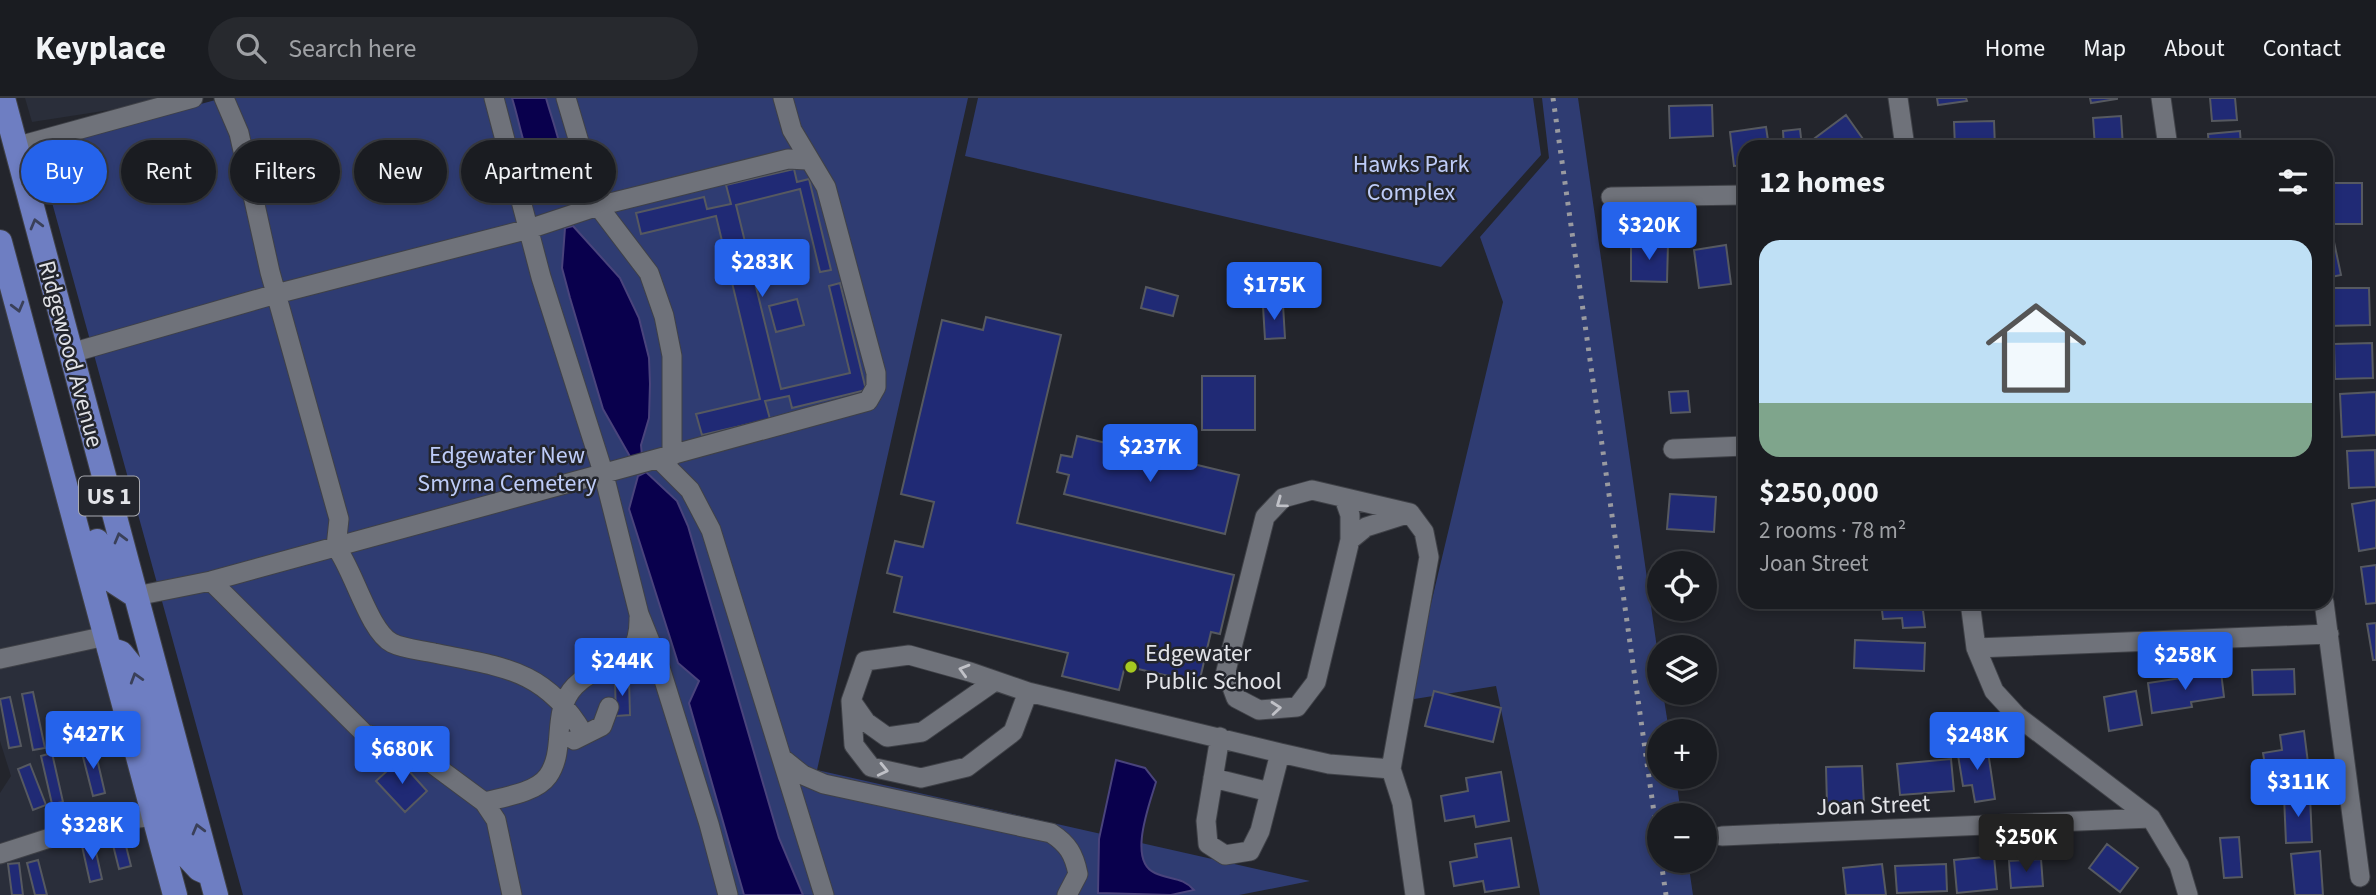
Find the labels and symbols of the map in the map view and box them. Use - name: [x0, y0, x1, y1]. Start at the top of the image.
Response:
- park label: Hawks Park Complex: [1353, 147, 1469, 210]
- pin: $320K: [1600, 202, 1698, 262]
- one-way arrow: [30, 218, 44, 230]
- pin: $283K: [713, 240, 811, 299]
- street label: Ridgewood Avenue: [29, 257, 112, 451]
- pin: $175K: [1225, 262, 1323, 322]
- one-way arrow: [10, 301, 24, 313]
- pin: $237K: [1101, 424, 1199, 484]
- park label: Edgewater New Smyrna Cemetery: [417, 438, 597, 501]
- road number: US 1: [79, 476, 139, 516]
- one-way arrow: [1276, 495, 1288, 507]
- one-way arrow: [114, 532, 129, 544]
- pin: $258K: [2136, 632, 2234, 692]
- place label: Edgewater Public School: [1145, 636, 1282, 699]
- pin: $244K: [573, 638, 671, 698]
- marker: Edgewater Public School: [1123, 659, 1139, 675]
- one-way arrow: [958, 664, 970, 679]
- one-way arrow: [129, 672, 144, 684]
- one-way arrow: [1270, 701, 1282, 716]
- pin: $427K: [44, 712, 142, 771]
- pin: $248K: [1928, 712, 2026, 772]
- pin: $680K: [353, 726, 451, 786]
- pin: $311K: [2249, 760, 2347, 819]
- one-way arrow: [877, 762, 889, 776]
- street label: Joan Street: [1815, 786, 1931, 825]
- pin: $328K: [43, 802, 141, 862]
- pin: $250K: [1977, 814, 2075, 874]
- one-way arrow: [192, 823, 206, 835]

